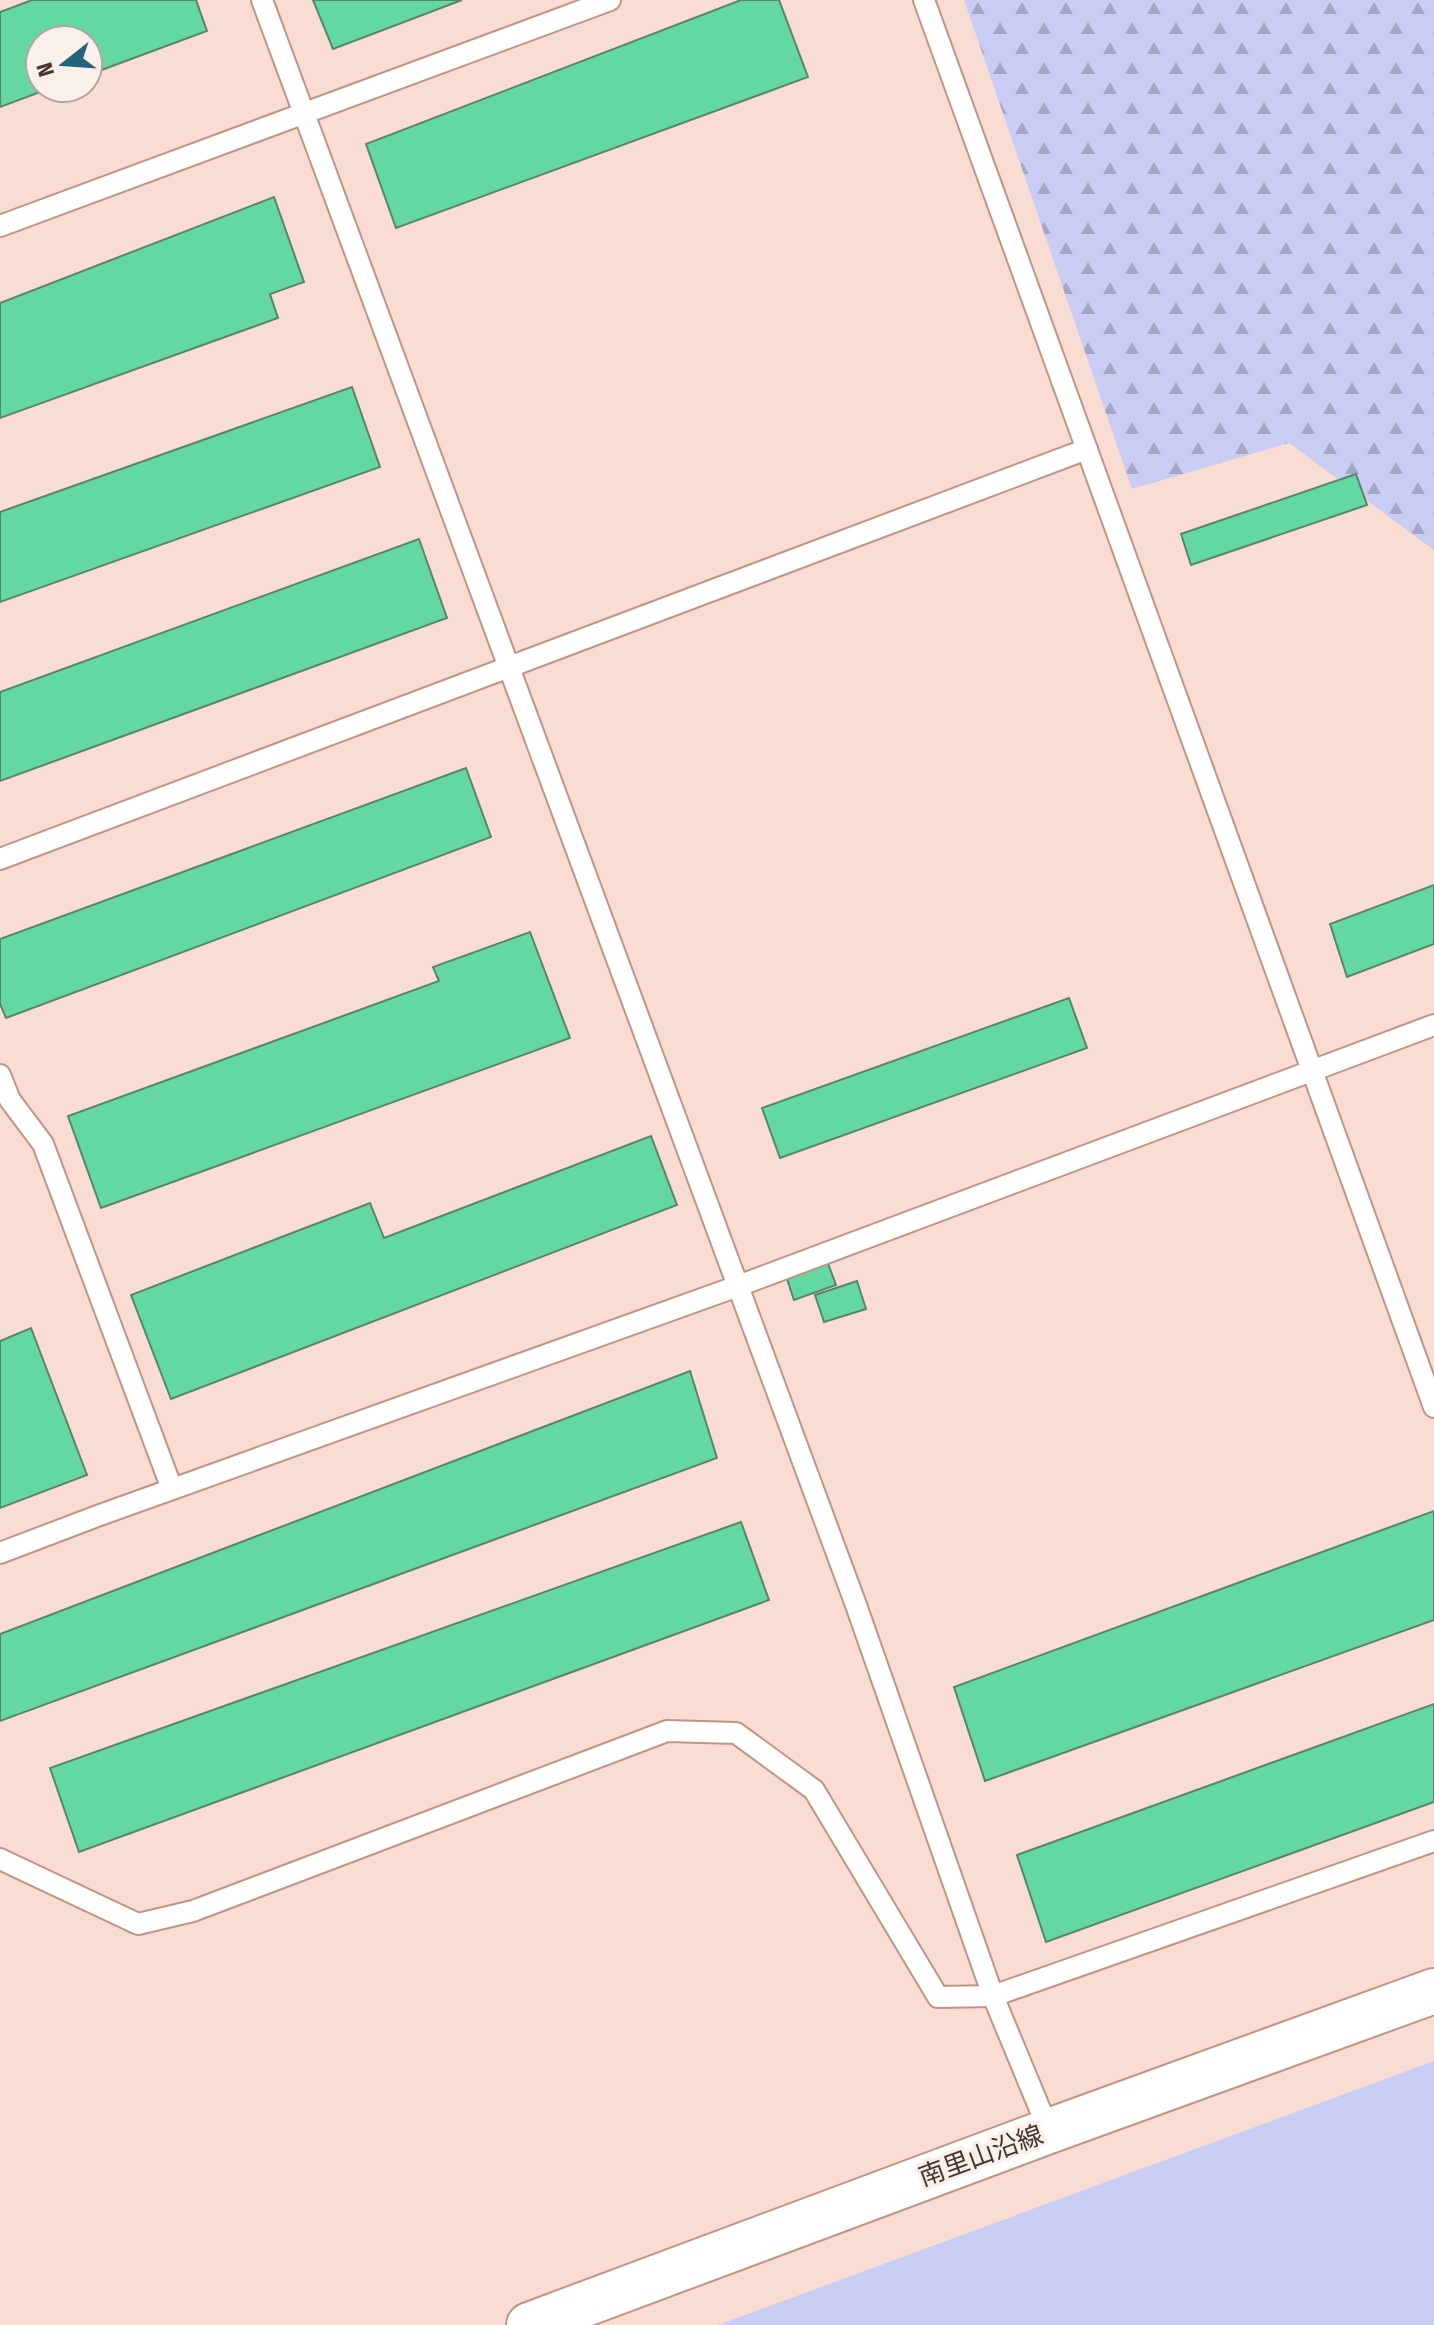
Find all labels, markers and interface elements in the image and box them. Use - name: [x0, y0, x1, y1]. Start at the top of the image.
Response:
- north arrow: [24, 24, 104, 104]
- text: N: [31, 59, 60, 80]
- street label: 南里山沿線: [915, 2119, 1047, 2193]

